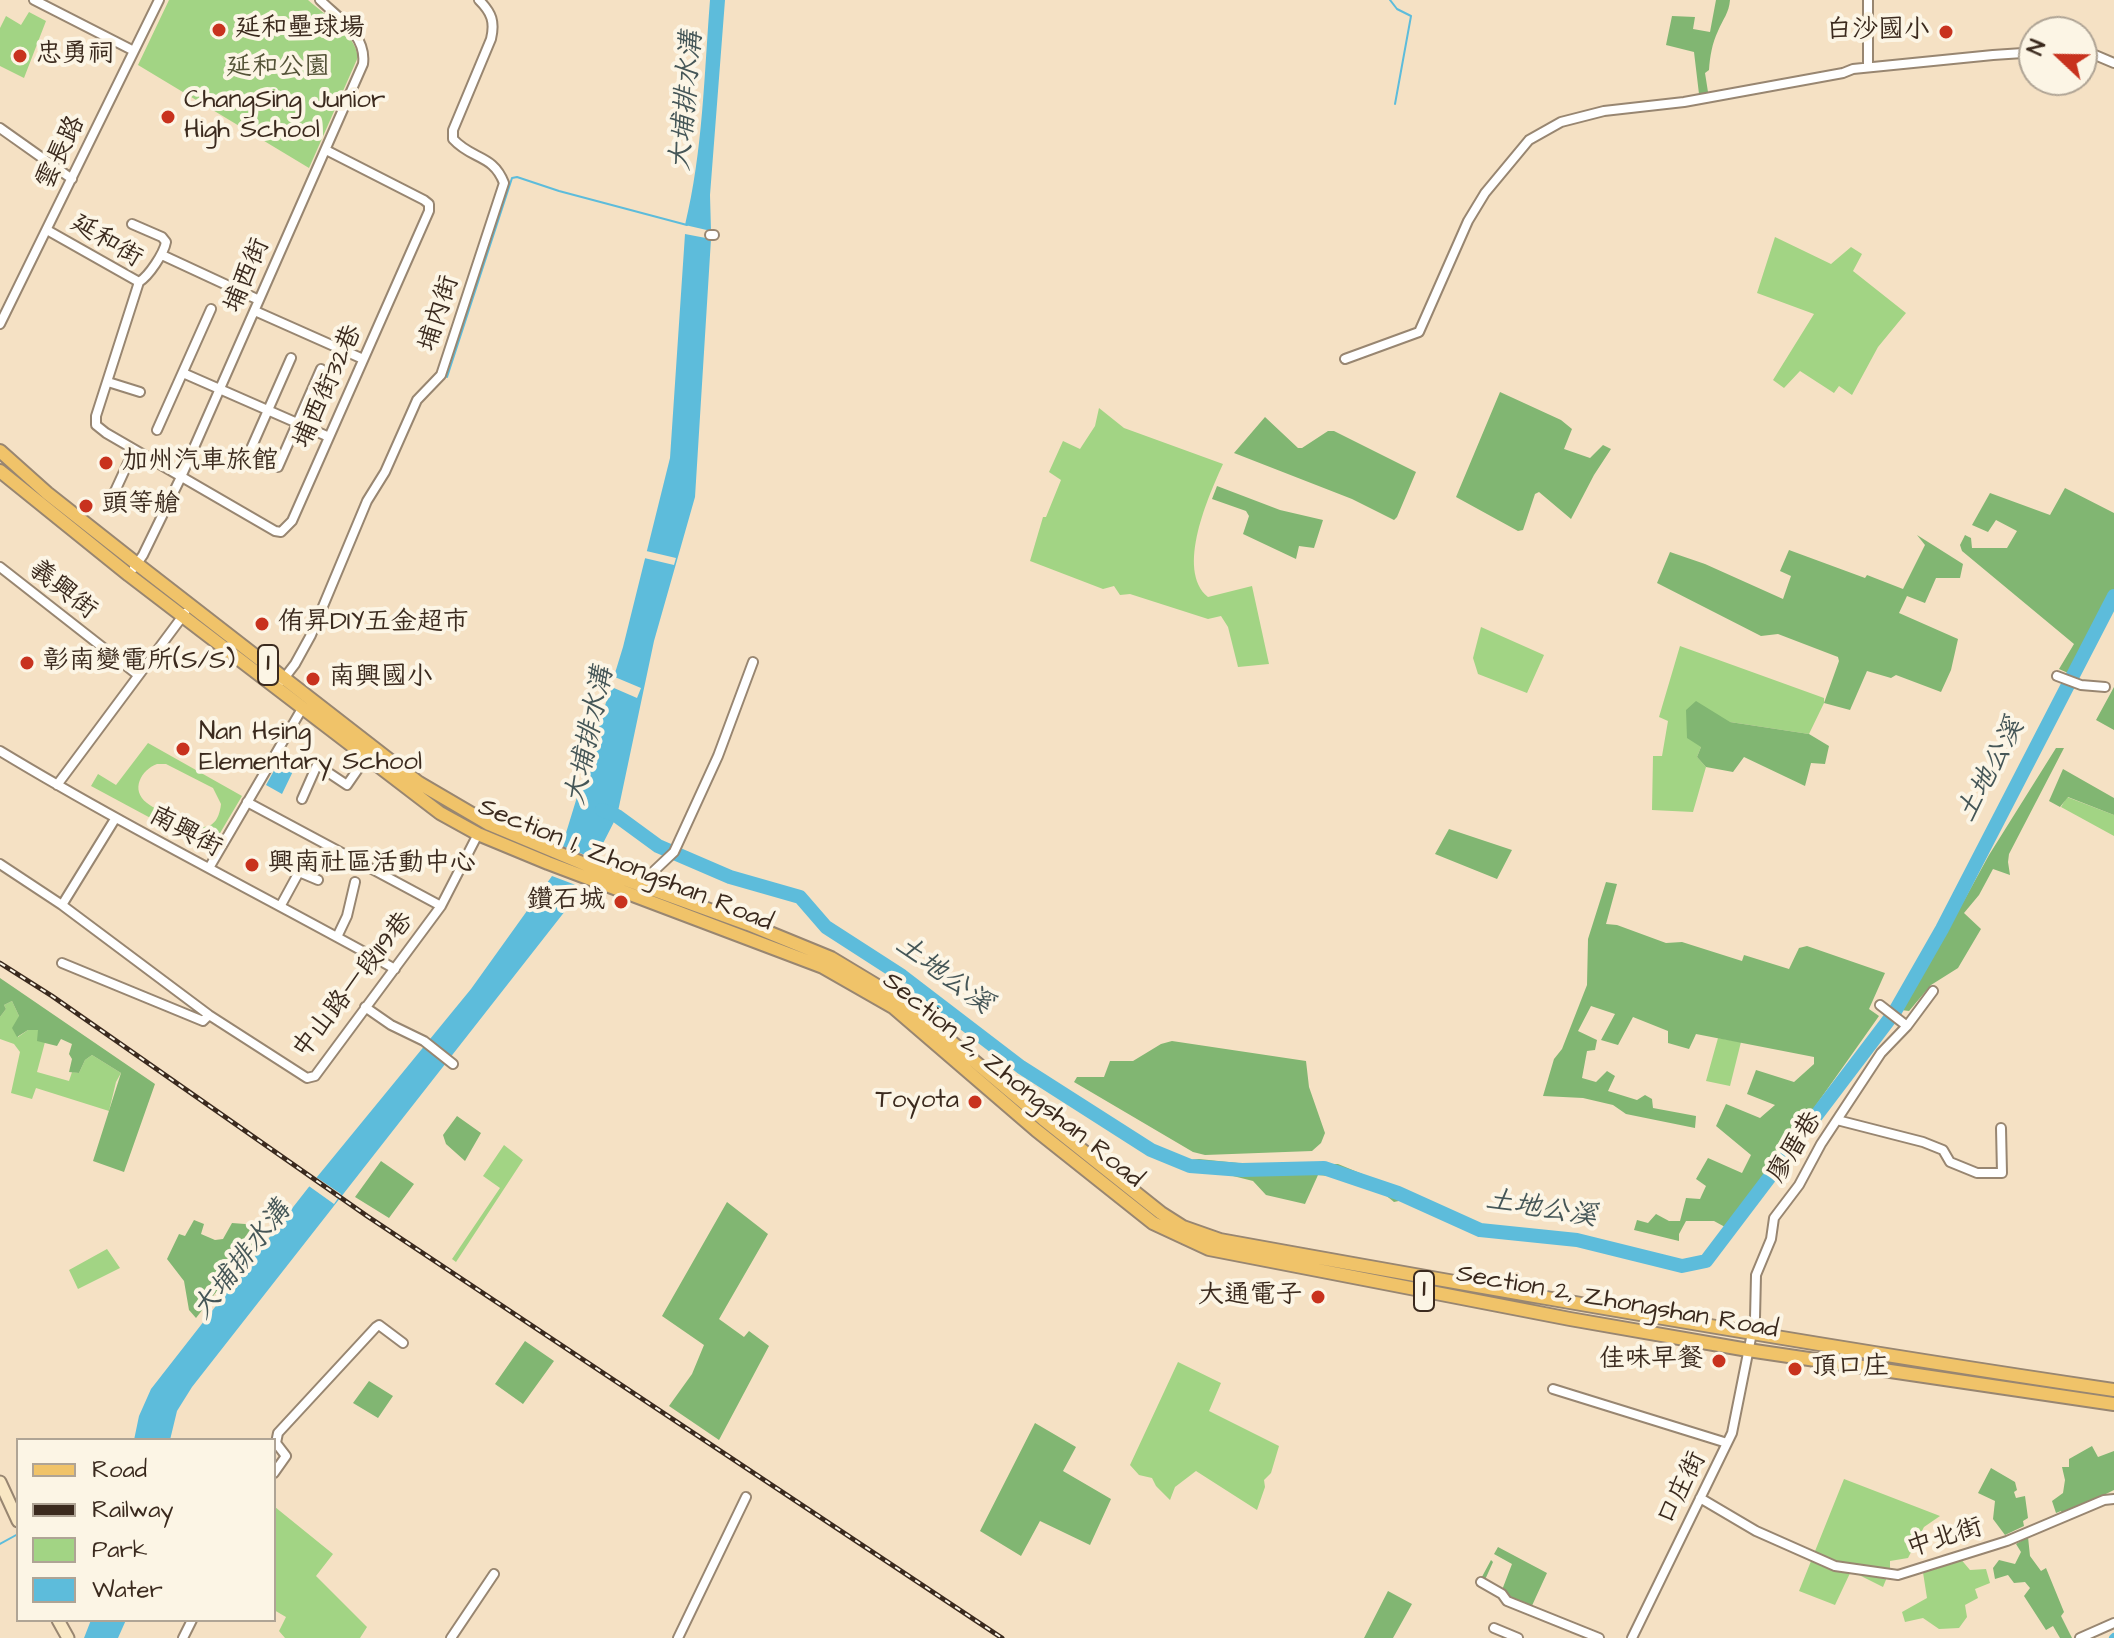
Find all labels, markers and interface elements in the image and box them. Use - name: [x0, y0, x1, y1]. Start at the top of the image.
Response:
- place label: 延和壘球場: [235, 14, 365, 46]
- place label: 白沙國小: [1826, 16, 1930, 48]
- north arrow: [2018, 16, 2098, 96]
- marker: 延和壘球場: [210, 21, 228, 39]
- marker: 白沙國小: [1937, 23, 1955, 41]
- water label: 大埔排水溝: [665, 30, 711, 172]
- text: N: [2020, 35, 2054, 60]
- place label: 忠勇祠: [36, 40, 114, 72]
- marker: 忠勇祠: [11, 47, 29, 65]
- park label: 延和公園: [226, 53, 330, 85]
- place label: ChangSing Junior High School: [184, 86, 385, 148]
- marker: ChangSing Junior High School: [159, 108, 177, 126]
- street label: 雲長路: [31, 111, 93, 195]
- street label: 延和街: [65, 209, 147, 275]
- street label: 埔西街: [218, 234, 278, 318]
- street label: 埔內街: [413, 272, 467, 356]
- street label: 埔西街32巷: [288, 320, 370, 454]
- place label: 加州汽車旅館: [122, 447, 278, 479]
- marker: 加州汽車旅館: [97, 454, 115, 472]
- place label: 頭等艙: [102, 490, 180, 522]
- marker: 頭等艙: [77, 497, 95, 515]
- street label: 義興街: [22, 555, 102, 627]
- place label: 侑昇DIY五金超市: [278, 608, 469, 640]
- marker: 侑昇DIY五金超市: [253, 615, 271, 633]
- road number: 1: [258, 645, 278, 685]
- place label: 彰南變電所(S/S): [43, 647, 235, 679]
- marker: 彰南變電所(S/S): [18, 654, 36, 672]
- place label: 南興國小: [329, 663, 433, 695]
- water label: 大埔排水溝: [560, 664, 622, 808]
- marker: 南興國小: [304, 670, 322, 688]
- water label: 土地公溪: [1951, 714, 2033, 828]
- place label: Nan Hsing Elementary School: [199, 718, 422, 780]
- marker: Nan Hsing Elementary School: [174, 740, 192, 758]
- street label: Section 1, Zhongshan Road: [473, 793, 777, 939]
- street label: 南興街: [143, 801, 227, 865]
- place label: 興南社區活動中心: [268, 849, 476, 881]
- marker: 興南社區活動中心: [243, 856, 261, 874]
- place label: 鑽石城: [527, 886, 605, 918]
- marker: 鑽石城: [612, 893, 630, 911]
- street label: 中山路一段119巷: [287, 906, 421, 1066]
- water label: 土地公溪: [888, 929, 998, 1023]
- street label: Section 2, Zhongshan Road: [875, 966, 1149, 1196]
- place label: Toyota: [876, 1086, 959, 1118]
- marker: Toyota: [966, 1093, 984, 1111]
- street label: 廖厝巷: [1762, 1107, 1830, 1189]
- water label: 土地公溪: [1483, 1185, 1599, 1235]
- water label: 大埔排水溝: [187, 1195, 299, 1327]
- street label: Section 2, Zhongshan Road: [1454, 1259, 1780, 1347]
- road number: 1: [1414, 1271, 1434, 1311]
- place label: 大通電子: [1198, 1281, 1302, 1313]
- marker: 大通電子: [1309, 1288, 1327, 1306]
- place label: 佳味早餐: [1599, 1345, 1703, 1377]
- marker: 佳味早餐: [1710, 1352, 1728, 1370]
- place label: 頂口庄: [1811, 1353, 1889, 1385]
- marker: 頂口庄: [1786, 1360, 1804, 1378]
- legend: [16, 1438, 276, 1622]
- street label: 口庄街: [1652, 1447, 1714, 1531]
- text: Road: [92, 1453, 147, 1487]
- text: Railway: [92, 1493, 174, 1527]
- street label: 中北街: [1903, 1513, 1987, 1565]
- text: Park: [92, 1533, 148, 1567]
- text: Water: [92, 1573, 163, 1607]

